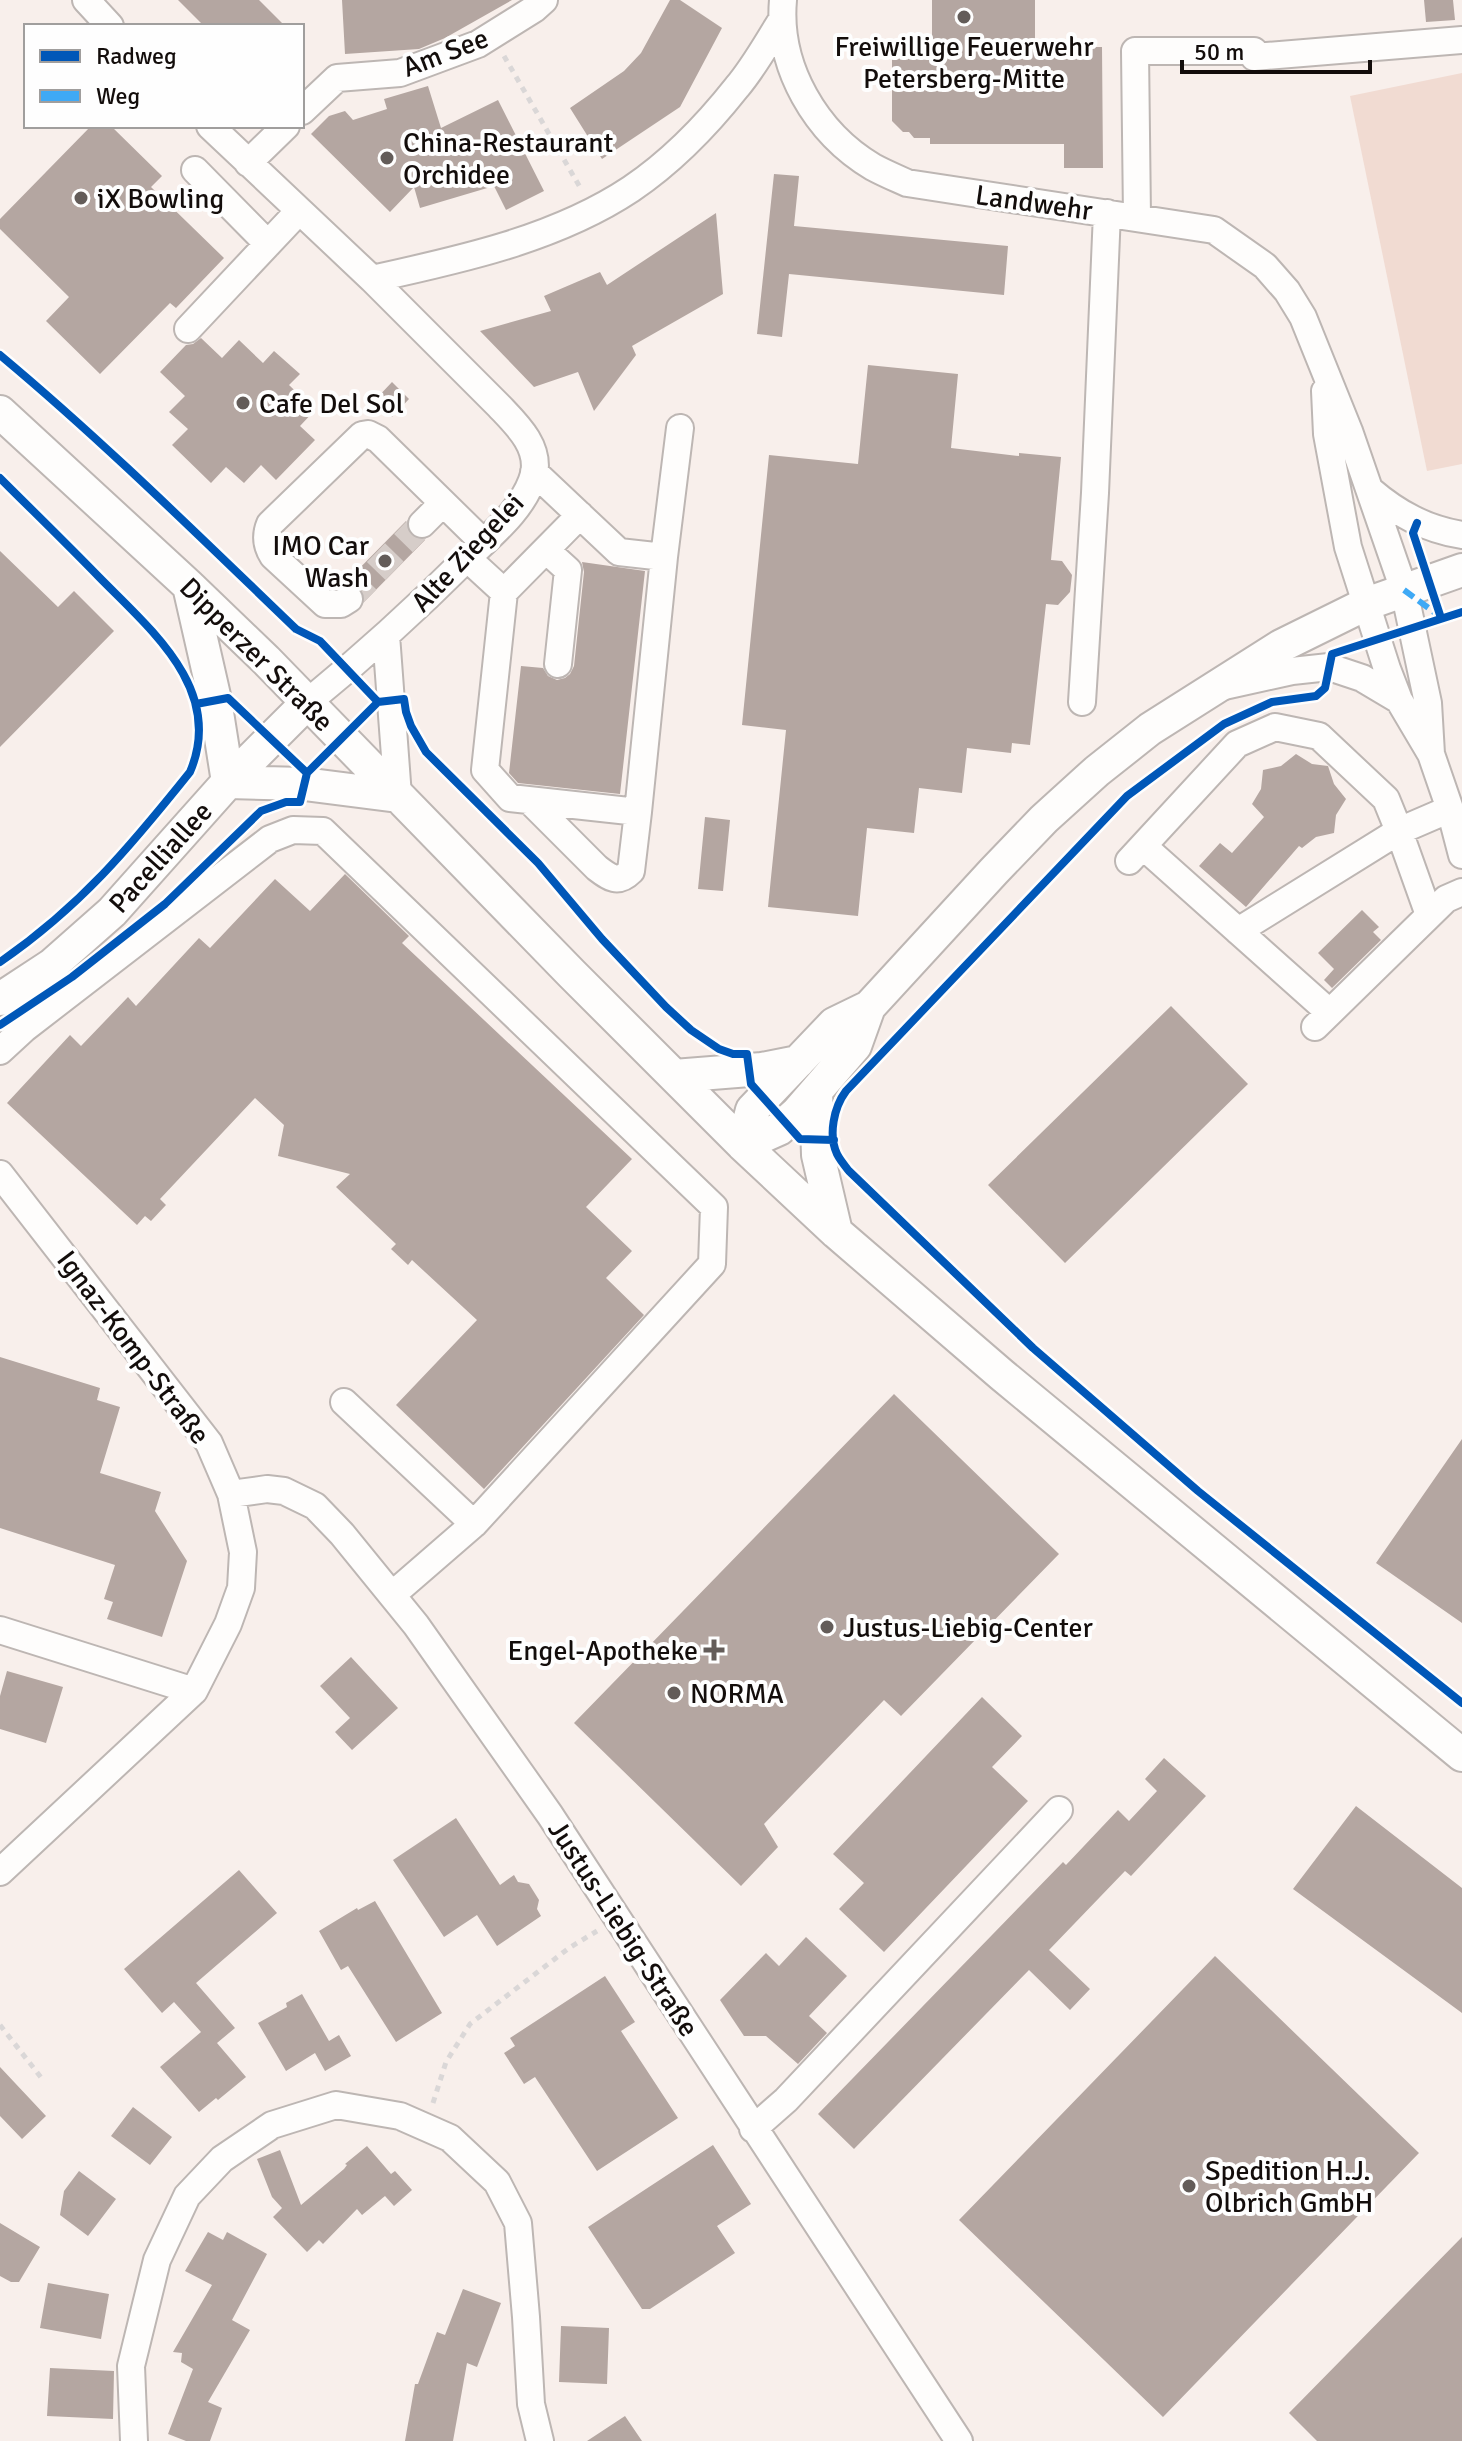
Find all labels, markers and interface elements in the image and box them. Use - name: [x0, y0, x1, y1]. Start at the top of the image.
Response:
- marker: Freiwillige Feuerwehr Petersberg-Mitte: [955, 8, 973, 26]
- street label: Am See: [398, 21, 493, 85]
- legend: [24, 24, 304, 128]
- scale bar: [1182, 24, 1370, 74]
- place label: Freiwillige Feuerwehr Petersberg-Mitte: [834, 30, 1094, 96]
- text: 50 m: [1194, 37, 1244, 67]
- text: Radweg: [96, 41, 177, 71]
- text: Weg: [96, 81, 140, 111]
- place label: China-Restaurant Orchidee: [403, 126, 614, 192]
- marker: China-Restaurant Orchidee: [378, 149, 396, 167]
- street label: Landwehr: [973, 178, 1095, 228]
- place label: iX Bowling: [97, 182, 224, 216]
- marker: iX Bowling: [72, 189, 90, 207]
- place label: Cafe Del Sol: [259, 387, 404, 421]
- marker: Cafe Del Sol: [234, 394, 252, 412]
- street label: Alte Ziegelei: [404, 486, 531, 619]
- place label: IMO Car Wash: [272, 529, 370, 595]
- marker: IMO Car Wash: [376, 552, 394, 570]
- street label: Dipperzer Straße: [172, 571, 340, 739]
- street label: Pacelliallee: [102, 795, 220, 920]
- street label: Ignaz-Komp-Straße: [49, 1244, 217, 1451]
- place label: Justus-Liebig-Center: [843, 1611, 1093, 1645]
- marker: Justus-Liebig-Center: [818, 1618, 836, 1636]
- place label: Engel-Apotheke: [508, 1634, 698, 1668]
- marker: Engel-Apotheke: [705, 1641, 723, 1659]
- place label: NORMA: [690, 1677, 784, 1711]
- marker: NORMA: [665, 1684, 683, 1702]
- street label: Justus-Liebig-Straße: [541, 1814, 706, 2043]
- place label: Spedition H.J. Olbrich GmbH: [1205, 2154, 1373, 2220]
- marker: Spedition H.J. Olbrich GmbH: [1180, 2177, 1198, 2195]

